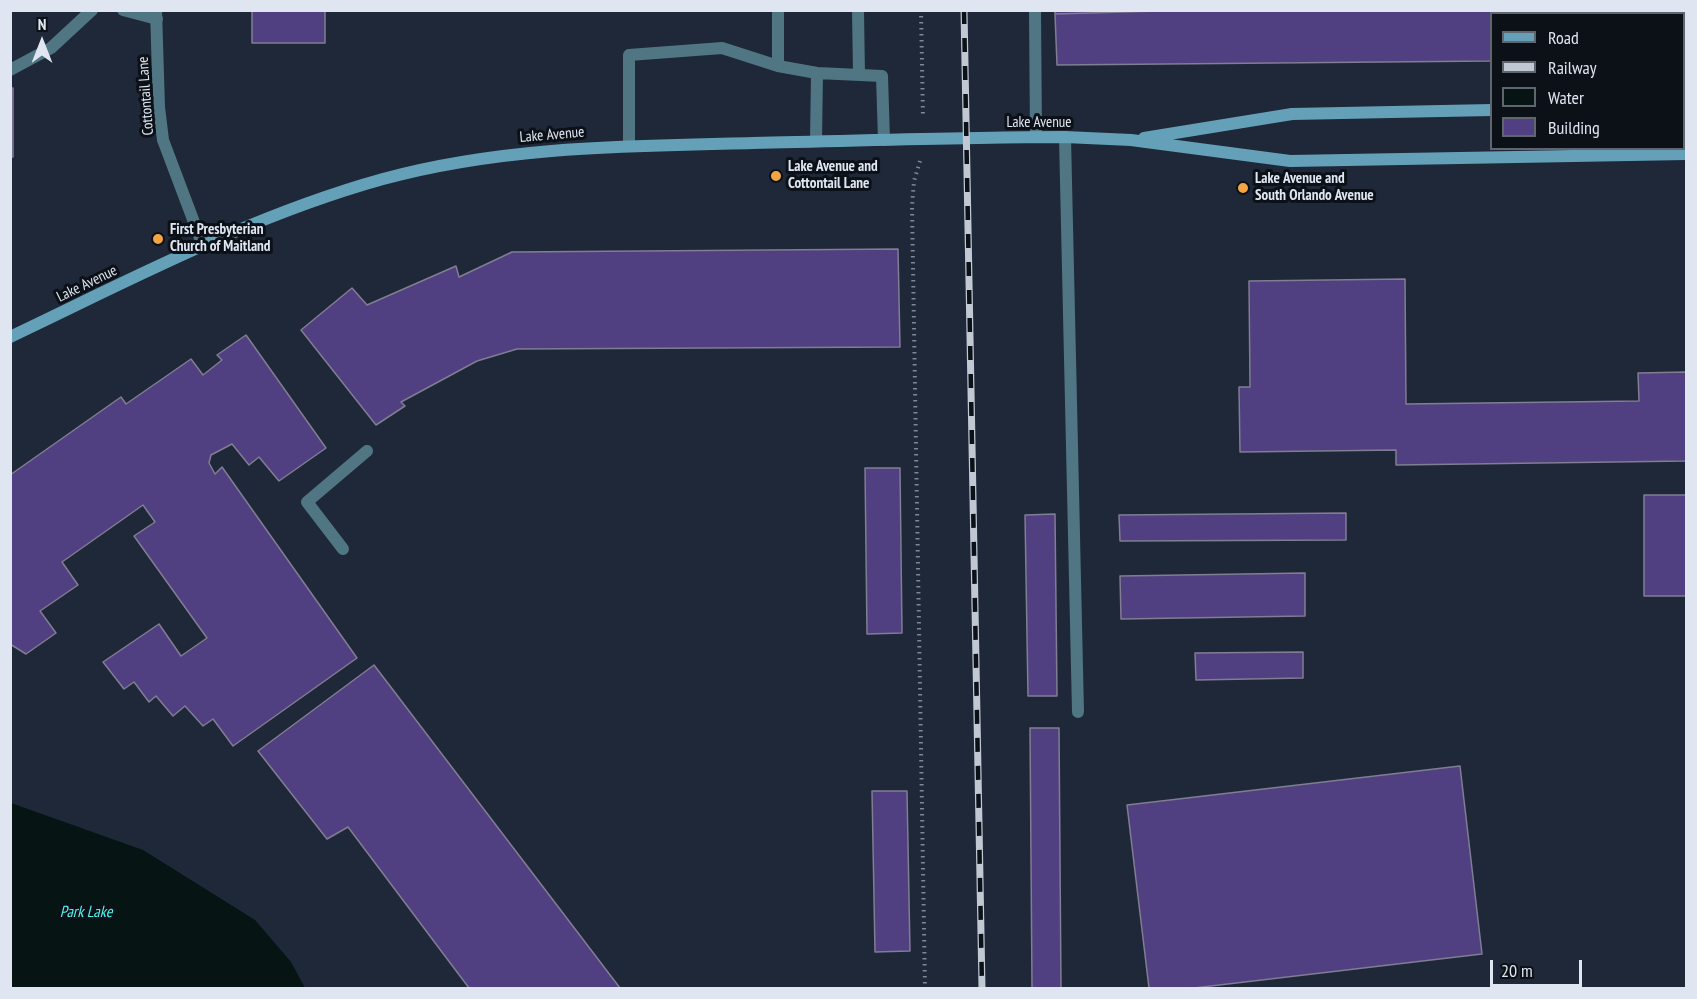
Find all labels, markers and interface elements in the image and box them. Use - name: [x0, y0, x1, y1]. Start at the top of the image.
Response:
- north arrow: [12, 12, 72, 72]
- legend: [1490, 12, 1685, 150]
- text: N: [38, 14, 46, 34]
- text: Road: [1548, 26, 1579, 49]
- street label: Cottontail Lane: [134, 56, 158, 136]
- text: Railway: [1548, 56, 1597, 79]
- text: Water: [1548, 86, 1584, 109]
- street label: Lake Avenue: [1007, 114, 1071, 132]
- text: Building: [1548, 116, 1600, 139]
- street label: Lake Avenue: [519, 123, 585, 147]
- place label: Lake Avenue and Cottontail Lane: [788, 158, 878, 193]
- marker: Lake Avenue and Cottontail Lane: [769, 169, 783, 183]
- place label: Lake Avenue and South Orlando Avenue: [1255, 170, 1374, 205]
- marker: Lake Avenue and South Orlando Avenue: [1236, 181, 1250, 195]
- place label: First Presbyterian Church of Maitland: [170, 221, 270, 256]
- marker: First Presbyterian Church of Maitland: [151, 232, 165, 246]
- street label: Lake Avenue: [54, 262, 120, 306]
- water label: Park Lake: [60, 902, 112, 922]
- scale bar: [1493, 948, 1584, 986]
- text: 20 m: [1501, 959, 1533, 982]

